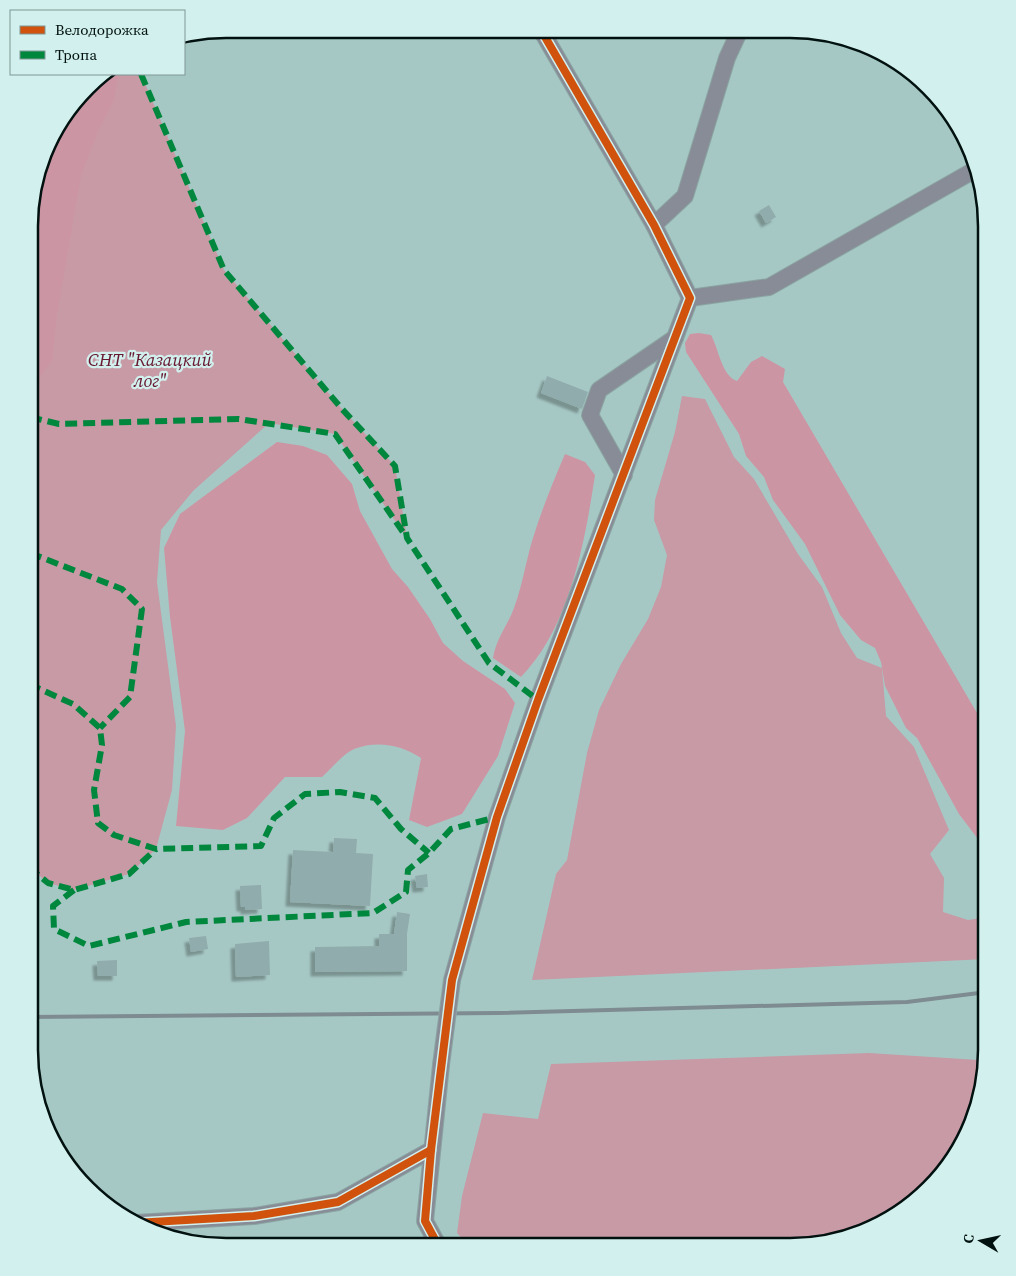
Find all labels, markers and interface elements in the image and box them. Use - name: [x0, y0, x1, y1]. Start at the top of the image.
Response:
- legend: [10, 10, 185, 75]
- text: Велодорожка: [55, 19, 149, 40]
- text: Тропа: [55, 44, 97, 65]
- park label: СНТ "Казацкий лог": [88, 347, 213, 393]
- north arrow: [956, 1216, 1006, 1266]
- text: С: [958, 1233, 979, 1245]

